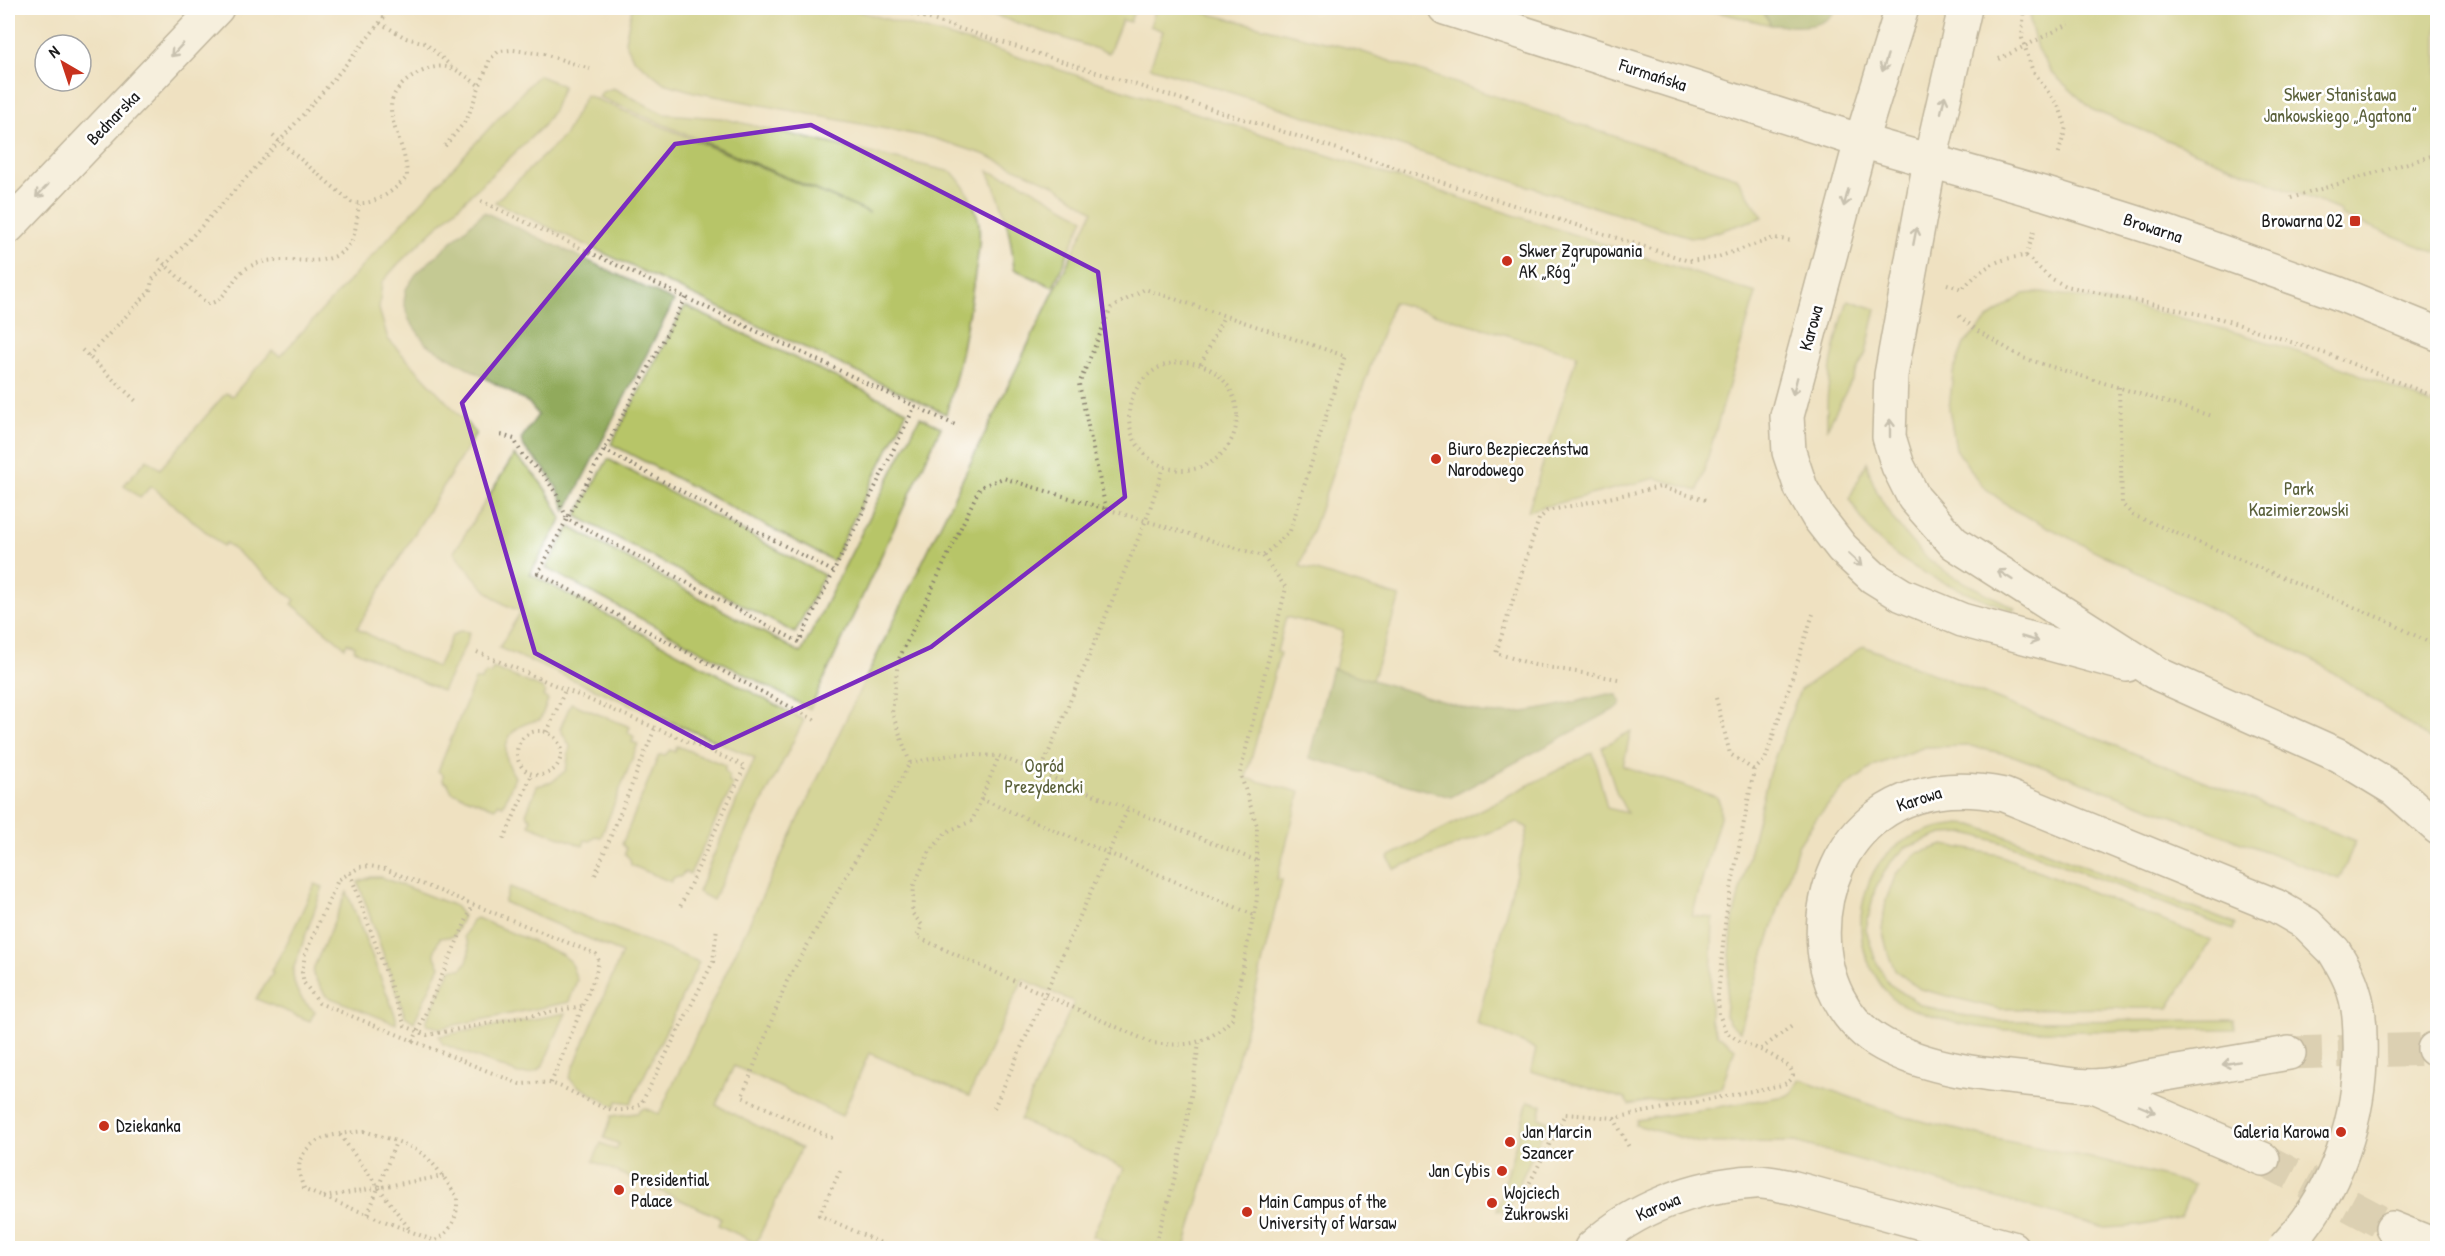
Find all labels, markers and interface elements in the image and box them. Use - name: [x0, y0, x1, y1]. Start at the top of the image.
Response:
- north arrow: [33, 33, 93, 93]
- text: N: [43, 40, 64, 63]
- one-way arrow: [170, 43, 184, 58]
- street label: Furmańska: [1615, 52, 1690, 97]
- one-way arrow: [1879, 54, 1890, 73]
- park label: Skwer Stanisława Jankowskiego „Agatona”: [2263, 82, 2417, 128]
- street label: Bednarska: [80, 85, 145, 150]
- one-way arrow: [1938, 94, 1949, 114]
- one-way arrow: [35, 184, 50, 199]
- one-way arrow: [1840, 188, 1851, 207]
- street label: Browarna: [2120, 206, 2186, 249]
- place label: Browarna 02: [2262, 208, 2344, 233]
- marker: Browarna 02: [2348, 214, 2362, 228]
- one-way arrow: [1910, 226, 1921, 246]
- place label: Skwer Zgrupowania AK „Róg”: [1519, 238, 1642, 284]
- marker: Skwer Zgrupowania AK „Róg”: [1500, 254, 1514, 268]
- street label: Karowa: [1792, 302, 1829, 353]
- one-way arrow: [1789, 376, 1800, 395]
- one-way arrow: [1884, 419, 1896, 439]
- place label: Biuro Bezpieczeństwa Narodowego: [1448, 436, 1588, 482]
- marker: Biuro Bezpieczeństwa Narodowego: [1429, 452, 1443, 466]
- park label: Park Kazimierzowski: [2249, 476, 2349, 522]
- one-way arrow: [1847, 553, 1862, 567]
- one-way arrow: [1997, 569, 2014, 581]
- one-way arrow: [2021, 634, 2040, 645]
- park label: Ogród Prezydencki: [1005, 753, 1083, 799]
- street label: Karowa: [1893, 780, 1945, 818]
- one-way arrow: [2222, 1058, 2241, 1069]
- one-way arrow: [2137, 1104, 2156, 1115]
- place label: Dziekanka: [116, 1113, 181, 1138]
- marker: Dziekanka: [97, 1119, 111, 1133]
- place label: Jan Marcin Szancer: [1522, 1119, 1592, 1165]
- place label: Galeria Karowa: [2233, 1119, 2329, 1144]
- marker: Galeria Karowa: [2334, 1125, 2348, 1139]
- marker: Jan Marcin Szancer: [1503, 1135, 1517, 1149]
- place label: Jan Cybis: [1428, 1158, 1490, 1183]
- marker: Jan Cybis: [1495, 1164, 1509, 1178]
- place label: Presidential Palace: [631, 1167, 709, 1213]
- place label: Wojciech Żukrowski: [1504, 1180, 1569, 1226]
- marker: Presidential Palace: [612, 1183, 626, 1197]
- street label: Karowa: [1632, 1186, 1684, 1227]
- place label: Main Campus of the University of Warsaw: [1259, 1189, 1397, 1235]
- marker: Wojciech Żukrowski: [1485, 1196, 1499, 1210]
- marker: Main Campus of the University of Warsaw: [1240, 1205, 1254, 1219]

